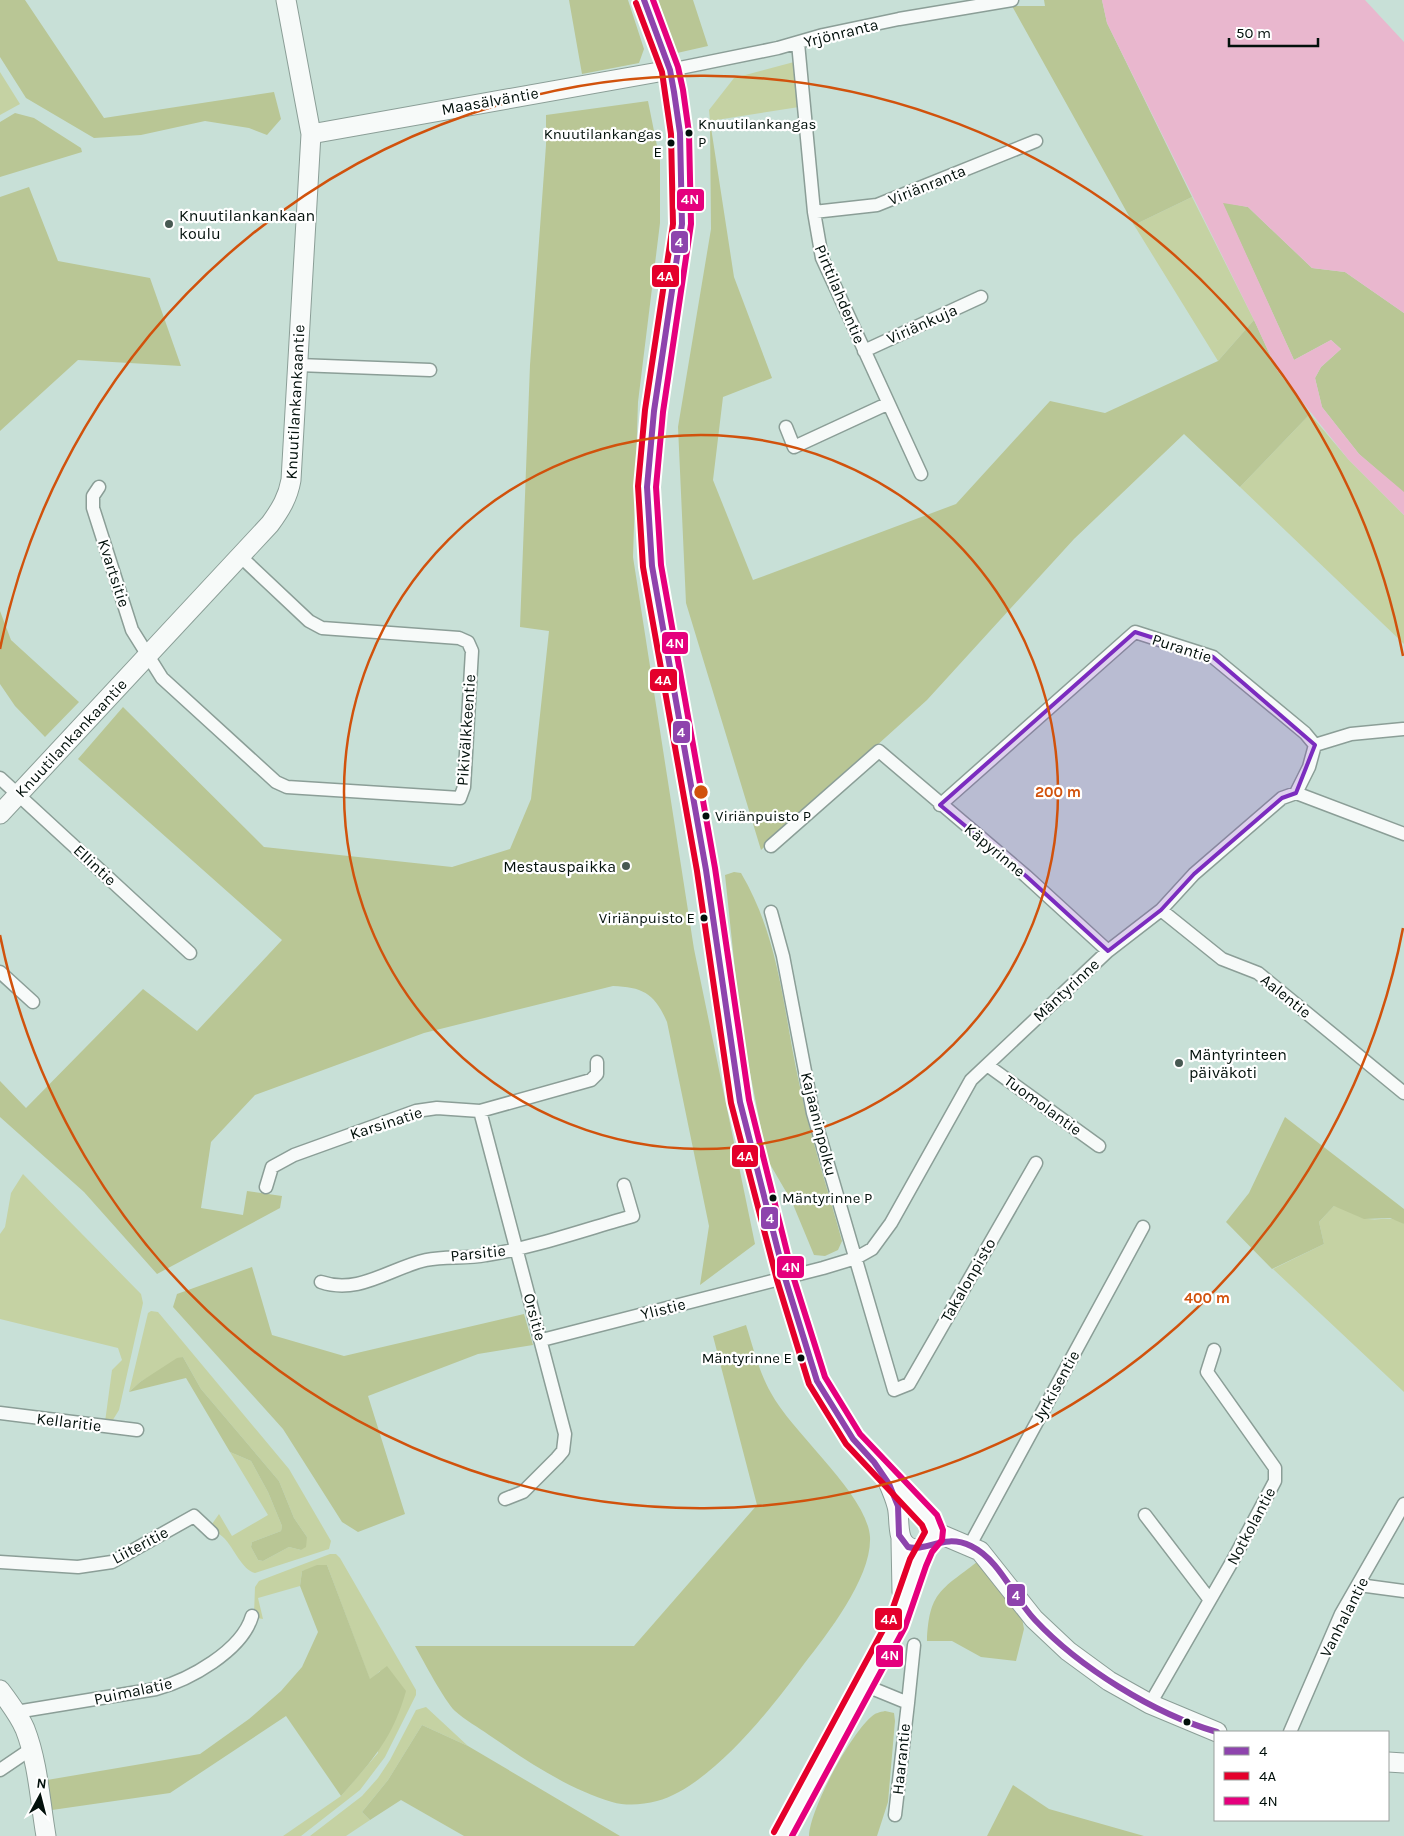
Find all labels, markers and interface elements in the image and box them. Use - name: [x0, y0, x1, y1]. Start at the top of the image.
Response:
- street label: Yrjönranta: [802, 15, 880, 51]
- scale bar: [1229, 15, 1318, 47]
- text: 50 m: [1236, 24, 1271, 42]
- street label: Maasälväntie: [440, 83, 540, 119]
- place label: Knuutilankangas P: [698, 115, 816, 151]
- place label: Knuutilankangas E: [544, 125, 662, 161]
- marker: Knuutilankangas P: [684, 128, 694, 138]
- marker: Knuutilankangas E: [666, 138, 676, 148]
- street label: Viriänranta: [885, 161, 969, 209]
- line badge: 4N: [676, 188, 705, 212]
- text: 4N: [681, 191, 699, 208]
- place label: Knuutilankankaan koulu: [179, 206, 315, 243]
- marker: Knuutilankankaan koulu: [163, 218, 175, 230]
- line badge: 4: [670, 230, 689, 254]
- text: 4: [675, 234, 684, 251]
- street label: Pirttilahdentie: [811, 242, 869, 346]
- line badge: 4A: [651, 264, 680, 288]
- text: 4A: [656, 268, 674, 285]
- street label: Viriänkuja: [884, 300, 960, 348]
- street label: Knuutilankankaantie: [281, 324, 309, 480]
- street label: Kvartsitie: [94, 537, 134, 609]
- street label: Purantie: [1150, 629, 1214, 667]
- line badge: 4N: [661, 631, 689, 655]
- text: 4N: [666, 635, 684, 652]
- line badge: 4A: [649, 668, 678, 692]
- text: 4A: [654, 672, 672, 689]
- street label: Pikivälkkeentie: [453, 674, 479, 786]
- street label: Knuutilankankaantie: [11, 675, 131, 801]
- line badge: 4: [672, 720, 691, 744]
- text: 4: [677, 724, 686, 741]
- centre of rings: [692, 783, 710, 801]
- text: 200 m: [1035, 783, 1081, 801]
- place label: Viriänpuisto P: [715, 807, 811, 825]
- marker: Viriänpuisto P: [701, 811, 711, 821]
- street label: Käpyrinne: [961, 819, 1029, 881]
- street label: Ellintie: [70, 841, 120, 889]
- place label: Mestauspaikka: [503, 857, 616, 876]
- marker: Mestauspaikka: [620, 860, 632, 872]
- place label: Viriänpuisto E: [599, 909, 695, 927]
- marker: Viriänpuisto E: [699, 913, 709, 923]
- street label: Mäntyrinne: [1029, 955, 1103, 1025]
- street label: Aalentie: [1257, 970, 1315, 1022]
- place label: Mäntyrinteen päiväkoti: [1189, 1045, 1287, 1082]
- marker: Mäntyrinteen päiväkoti: [1173, 1057, 1185, 1069]
- street label: Kajaaninpolku: [797, 1070, 841, 1178]
- street label: Tuomolantie: [1001, 1071, 1085, 1139]
- street label: Karsinatie: [347, 1102, 425, 1144]
- line badge: 4A: [731, 1144, 759, 1168]
- text: 4A: [736, 1148, 754, 1165]
- place label: Mäntyrinne P: [782, 1189, 872, 1207]
- marker: Mäntyrinne P: [768, 1193, 778, 1203]
- line badge: 4: [760, 1206, 779, 1230]
- text: 4: [766, 1210, 775, 1227]
- street label: Takalonpisto: [936, 1235, 1000, 1325]
- street label: Parsitie: [449, 1241, 507, 1265]
- line badge: 4N: [776, 1255, 805, 1279]
- text: 4N: [782, 1259, 800, 1276]
- text: 400 m: [1184, 1289, 1230, 1307]
- street label: Orsitie: [520, 1291, 550, 1343]
- street label: Ylistie: [639, 1294, 687, 1324]
- street label: Jyrkisentie: [1029, 1347, 1083, 1425]
- place label: Mäntyrinne E: [702, 1349, 792, 1367]
- marker: Mäntyrinne E: [796, 1353, 806, 1363]
- street label: Kellaritie: [35, 1409, 103, 1435]
- street label: Notkolantie: [1223, 1484, 1279, 1568]
- street label: Liiteritie: [109, 1522, 171, 1568]
- street label: Vanhalantie: [1316, 1574, 1372, 1660]
- line badge: 4: [1006, 1583, 1026, 1607]
- text: 4: [1012, 1587, 1021, 1604]
- line badge: 4A: [874, 1607, 903, 1631]
- text: 4A: [880, 1611, 898, 1628]
- line badge: 4N: [875, 1644, 904, 1668]
- text: 4N: [881, 1647, 899, 1664]
- street label: Puimalatie: [92, 1673, 174, 1709]
- unlabelled marker: [1182, 1717, 1192, 1727]
- street label: Haarantie: [888, 1722, 914, 1796]
- legend: [1214, 1731, 1389, 1821]
- text: 4: [1259, 1742, 1268, 1760]
- text: 4A: [1259, 1767, 1276, 1785]
- north arrow: [15, 1771, 65, 1821]
- text: N: [36, 1775, 48, 1793]
- text: 4N: [1259, 1792, 1278, 1810]

